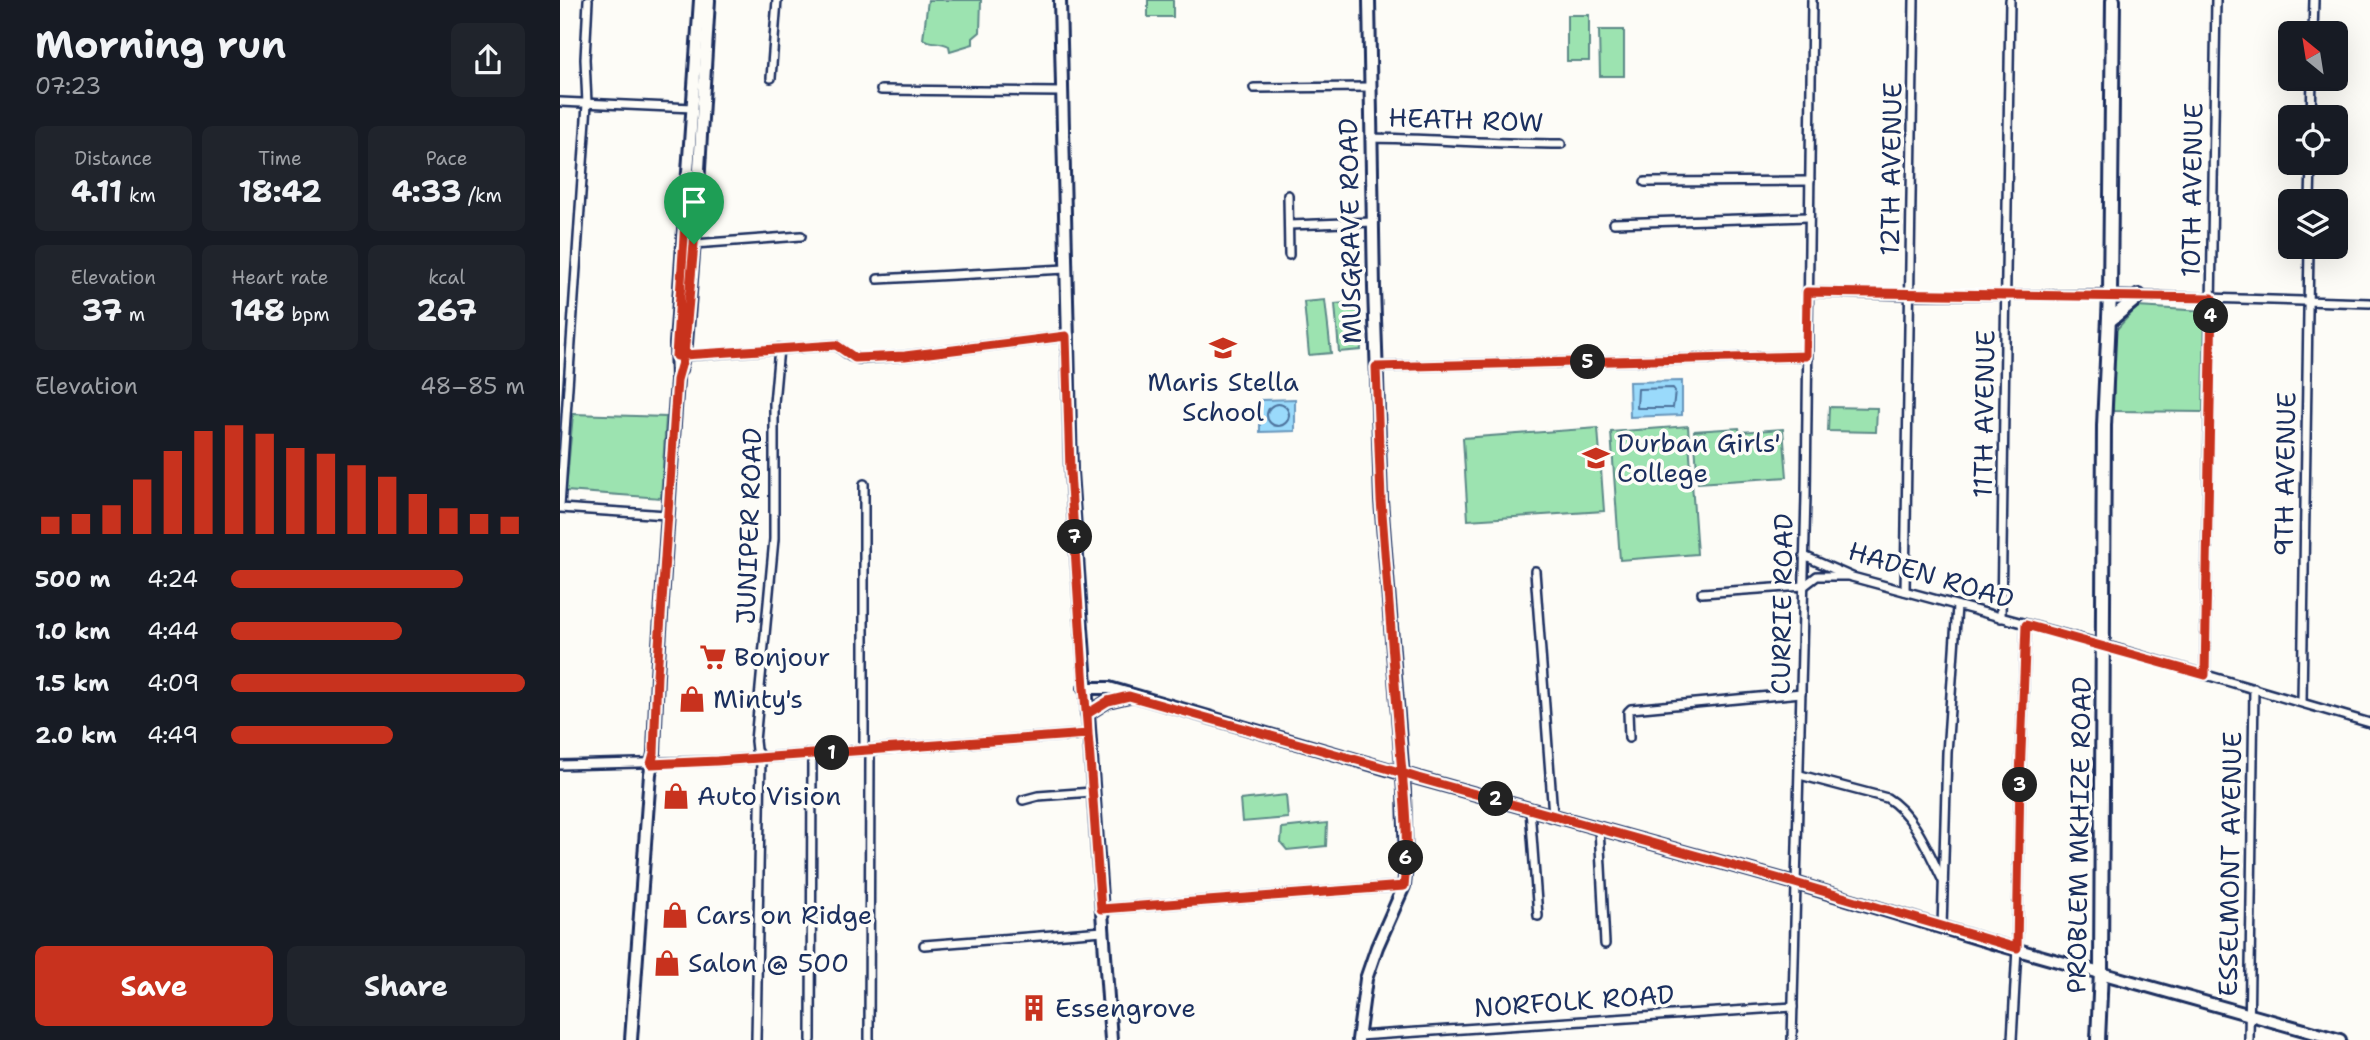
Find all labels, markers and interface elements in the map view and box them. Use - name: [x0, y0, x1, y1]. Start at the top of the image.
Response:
- text: Morning run: [35, 19, 286, 70]
- north arrow: [2278, 21, 2348, 91]
- map controls: [2278, 21, 2348, 259]
- button: share: [451, 23, 525, 97]
- text: 07:23: [35, 71, 101, 101]
- street label: 12TH AVENUE: [1871, 82, 1910, 256]
- street label: HEATH ROW: [1388, 99, 1544, 140]
- street label: 10TH AVENUE: [2172, 102, 2211, 278]
- button: locate: [2278, 105, 2348, 175]
- street label: MUSGRAVE ROAD: [1330, 118, 1369, 344]
- text: Distance: [74, 146, 152, 171]
- text: Time: [258, 146, 302, 171]
- text: Pace: [426, 146, 468, 171]
- text: 4.11: [71, 171, 123, 212]
- text: 18:42: [238, 171, 322, 212]
- text: 4:33: [391, 171, 462, 212]
- pin: [664, 172, 724, 244]
- text: km: [123, 183, 156, 208]
- text: /km: [462, 183, 502, 208]
- icon: arrive: [675, 183, 713, 221]
- button: layers: [2278, 189, 2348, 259]
- text: Elevation: [71, 265, 156, 290]
- text: Heart rate: [232, 265, 328, 290]
- text: kcal: [428, 265, 465, 290]
- text: 37: [82, 290, 122, 331]
- text: 148: [230, 290, 285, 331]
- text: 267: [416, 290, 477, 331]
- pin: 4: [2194, 298, 2228, 334]
- text: m: [122, 302, 145, 327]
- text: bpm: [285, 302, 330, 327]
- text: 4: [2204, 303, 2217, 328]
- street label: 11TH AVENUE: [1965, 330, 2002, 498]
- school or university icon: Maris Stella School: [1208, 333, 1238, 363]
- pin: 5: [1570, 344, 1606, 380]
- text: 5: [1582, 349, 1593, 374]
- place label: Maris Stella School: [1147, 364, 1299, 429]
- text: Elevation: [35, 371, 138, 401]
- text: 48–85 m: [420, 371, 525, 401]
- street label: 9TH AVENUE: [2266, 391, 2303, 557]
- place label: Durban Girls' College: [1617, 425, 1781, 490]
- street label: JUNIPER ROAD: [728, 427, 769, 625]
- school or university icon: Durban Girls' College: [1581, 443, 1611, 473]
- street label: CURRIE ROAD: [1762, 513, 1801, 695]
- pin: 7: [1058, 520, 1092, 554]
- text: 7: [1068, 524, 1081, 549]
- street label: HADEN ROAD: [1844, 533, 2018, 616]
- text: 500 m: [35, 564, 110, 594]
- text: 4:24: [147, 564, 198, 594]
- text: 1.0 km: [35, 616, 110, 646]
- text: 4:44: [147, 616, 199, 646]
- place label: Bonjour: [734, 639, 830, 674]
- supermarket icon: Bonjour: [698, 642, 728, 672]
- text: 1.5 km: [35, 668, 109, 698]
- text: 4:09: [147, 668, 199, 698]
- street label: PROBLEM MKHIZE ROAD: [2058, 676, 2099, 994]
- place label: Minty's: [713, 681, 803, 716]
- shop icon: Minty's: [677, 684, 707, 714]
- text: 2.0 km: [35, 720, 117, 750]
- text: 4:49: [147, 720, 198, 750]
- street label: ESSELMONT AVENUE: [2210, 731, 2249, 997]
- pin: 1: [814, 736, 850, 770]
- text: 1: [827, 740, 836, 765]
- pin: 3: [2002, 768, 2038, 802]
- text: 3: [2013, 772, 2026, 797]
- place label: Auto Vision: [697, 778, 841, 813]
- shop icon: Auto Vision: [661, 781, 691, 811]
- pin: 2: [1478, 782, 1514, 816]
- text: 2: [1489, 786, 1502, 811]
- pin: 6: [1388, 840, 1424, 876]
- text: 6: [1399, 845, 1412, 870]
- place label: Cars on Ridge: [696, 897, 873, 932]
- shop icon: Cars on Ridge: [660, 900, 690, 930]
- place label: Salon @ 500: [688, 945, 849, 980]
- button: Save: [35, 946, 273, 1026]
- button: Share: [287, 946, 525, 1026]
- shop icon: Salon @ 500: [652, 948, 682, 978]
- street label: NORFOLK ROAD: [1473, 976, 1675, 1025]
- place label: Essengrove: [1055, 990, 1196, 1025]
- building icon: Essengrove: [1019, 993, 1049, 1023]

